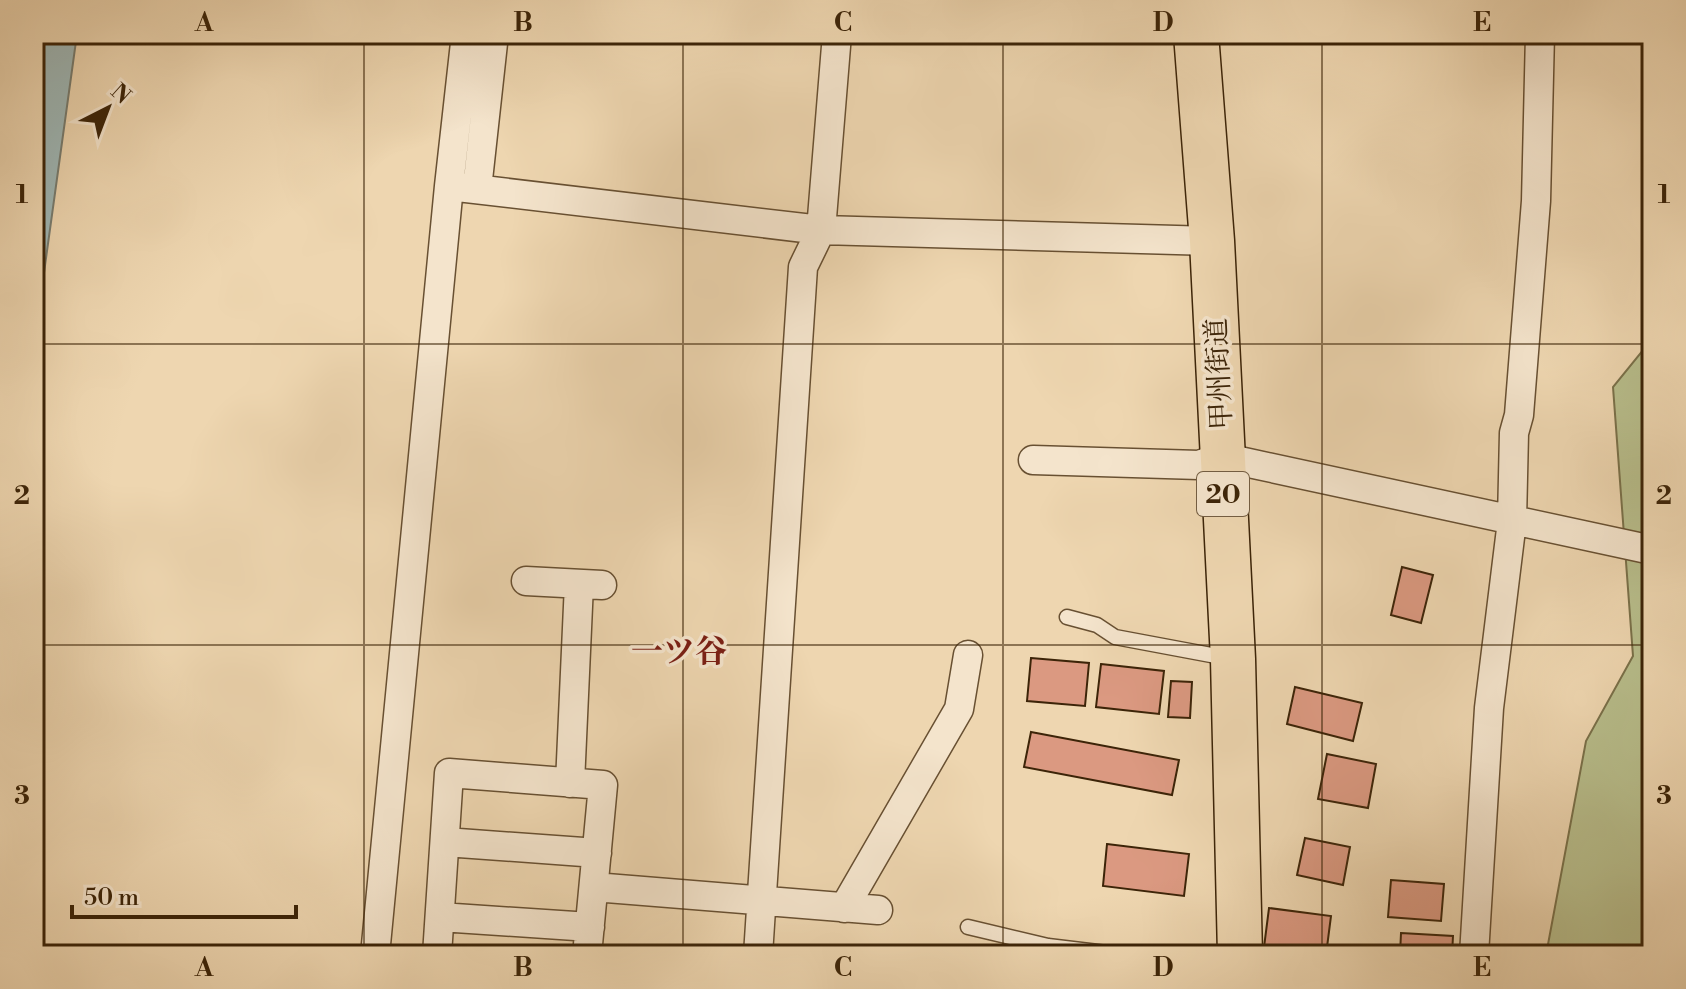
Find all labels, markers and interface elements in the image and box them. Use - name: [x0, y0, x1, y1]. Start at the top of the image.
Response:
- text: A: [194, 7, 214, 39]
- text: B: [513, 7, 533, 39]
- text: C: [834, 7, 852, 39]
- text: D: [1153, 7, 1173, 39]
- text: E: [1473, 7, 1491, 39]
- north arrow: [68, 68, 148, 148]
- text: N: [105, 78, 136, 111]
- text: 1: [16, 179, 29, 211]
- text: 1: [1658, 179, 1671, 211]
- street label: 甲州街道: [1199, 317, 1240, 431]
- road number: 20: [1197, 472, 1249, 516]
- text: 2: [14, 480, 30, 512]
- text: 2: [1656, 480, 1672, 512]
- district label: 一ツ谷: [631, 632, 727, 672]
- text: 3: [14, 780, 30, 812]
- text: 3: [1656, 780, 1672, 812]
- scale bar: [72, 869, 296, 919]
- text: 50 m: [84, 883, 139, 913]
- text: A: [194, 952, 214, 984]
- text: B: [513, 952, 533, 984]
- text: C: [834, 952, 852, 984]
- text: D: [1153, 952, 1173, 984]
- text: E: [1473, 952, 1491, 984]

